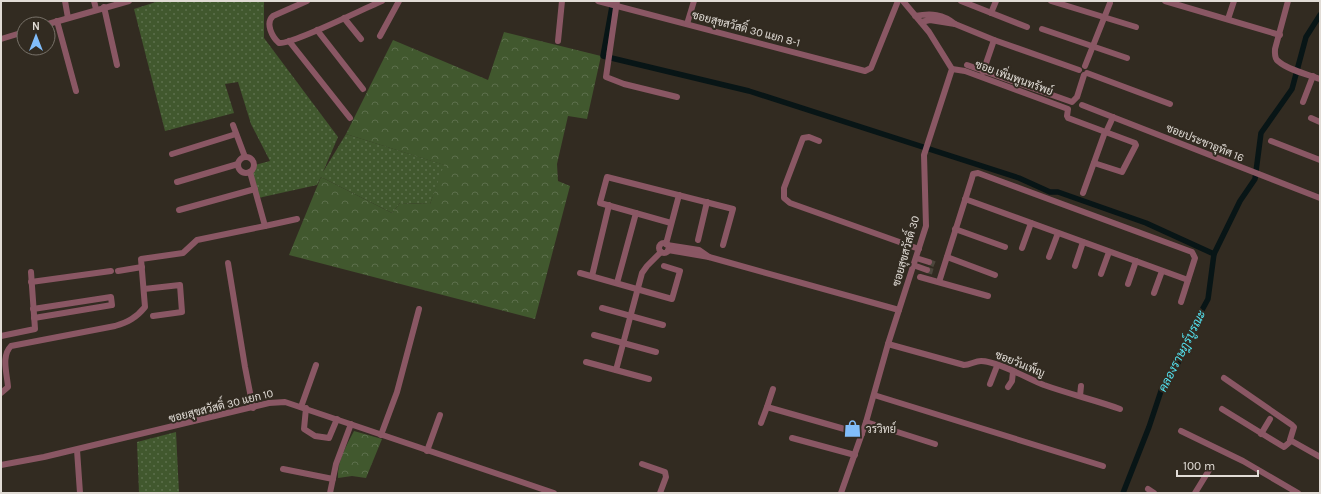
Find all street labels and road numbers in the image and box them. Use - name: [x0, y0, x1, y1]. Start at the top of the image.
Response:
- street label: ซอยสุขสวัสดิ์ 30 แยก 8-1: [690, 3, 803, 52]
- street label: ซอย เพิ่มพูนทรัพย์: [973, 54, 1056, 99]
- street label: ซอยประชาอุทิศ 16: [1163, 121, 1246, 166]
- street label: ซอยสุขสวัสดิ์ 30: [884, 213, 924, 288]
- street label: ซอยวันเพ็ญ: [993, 345, 1048, 380]
- street label: ซอยสุขสวัสดิ์ 30 แยก 10: [166, 381, 275, 427]

